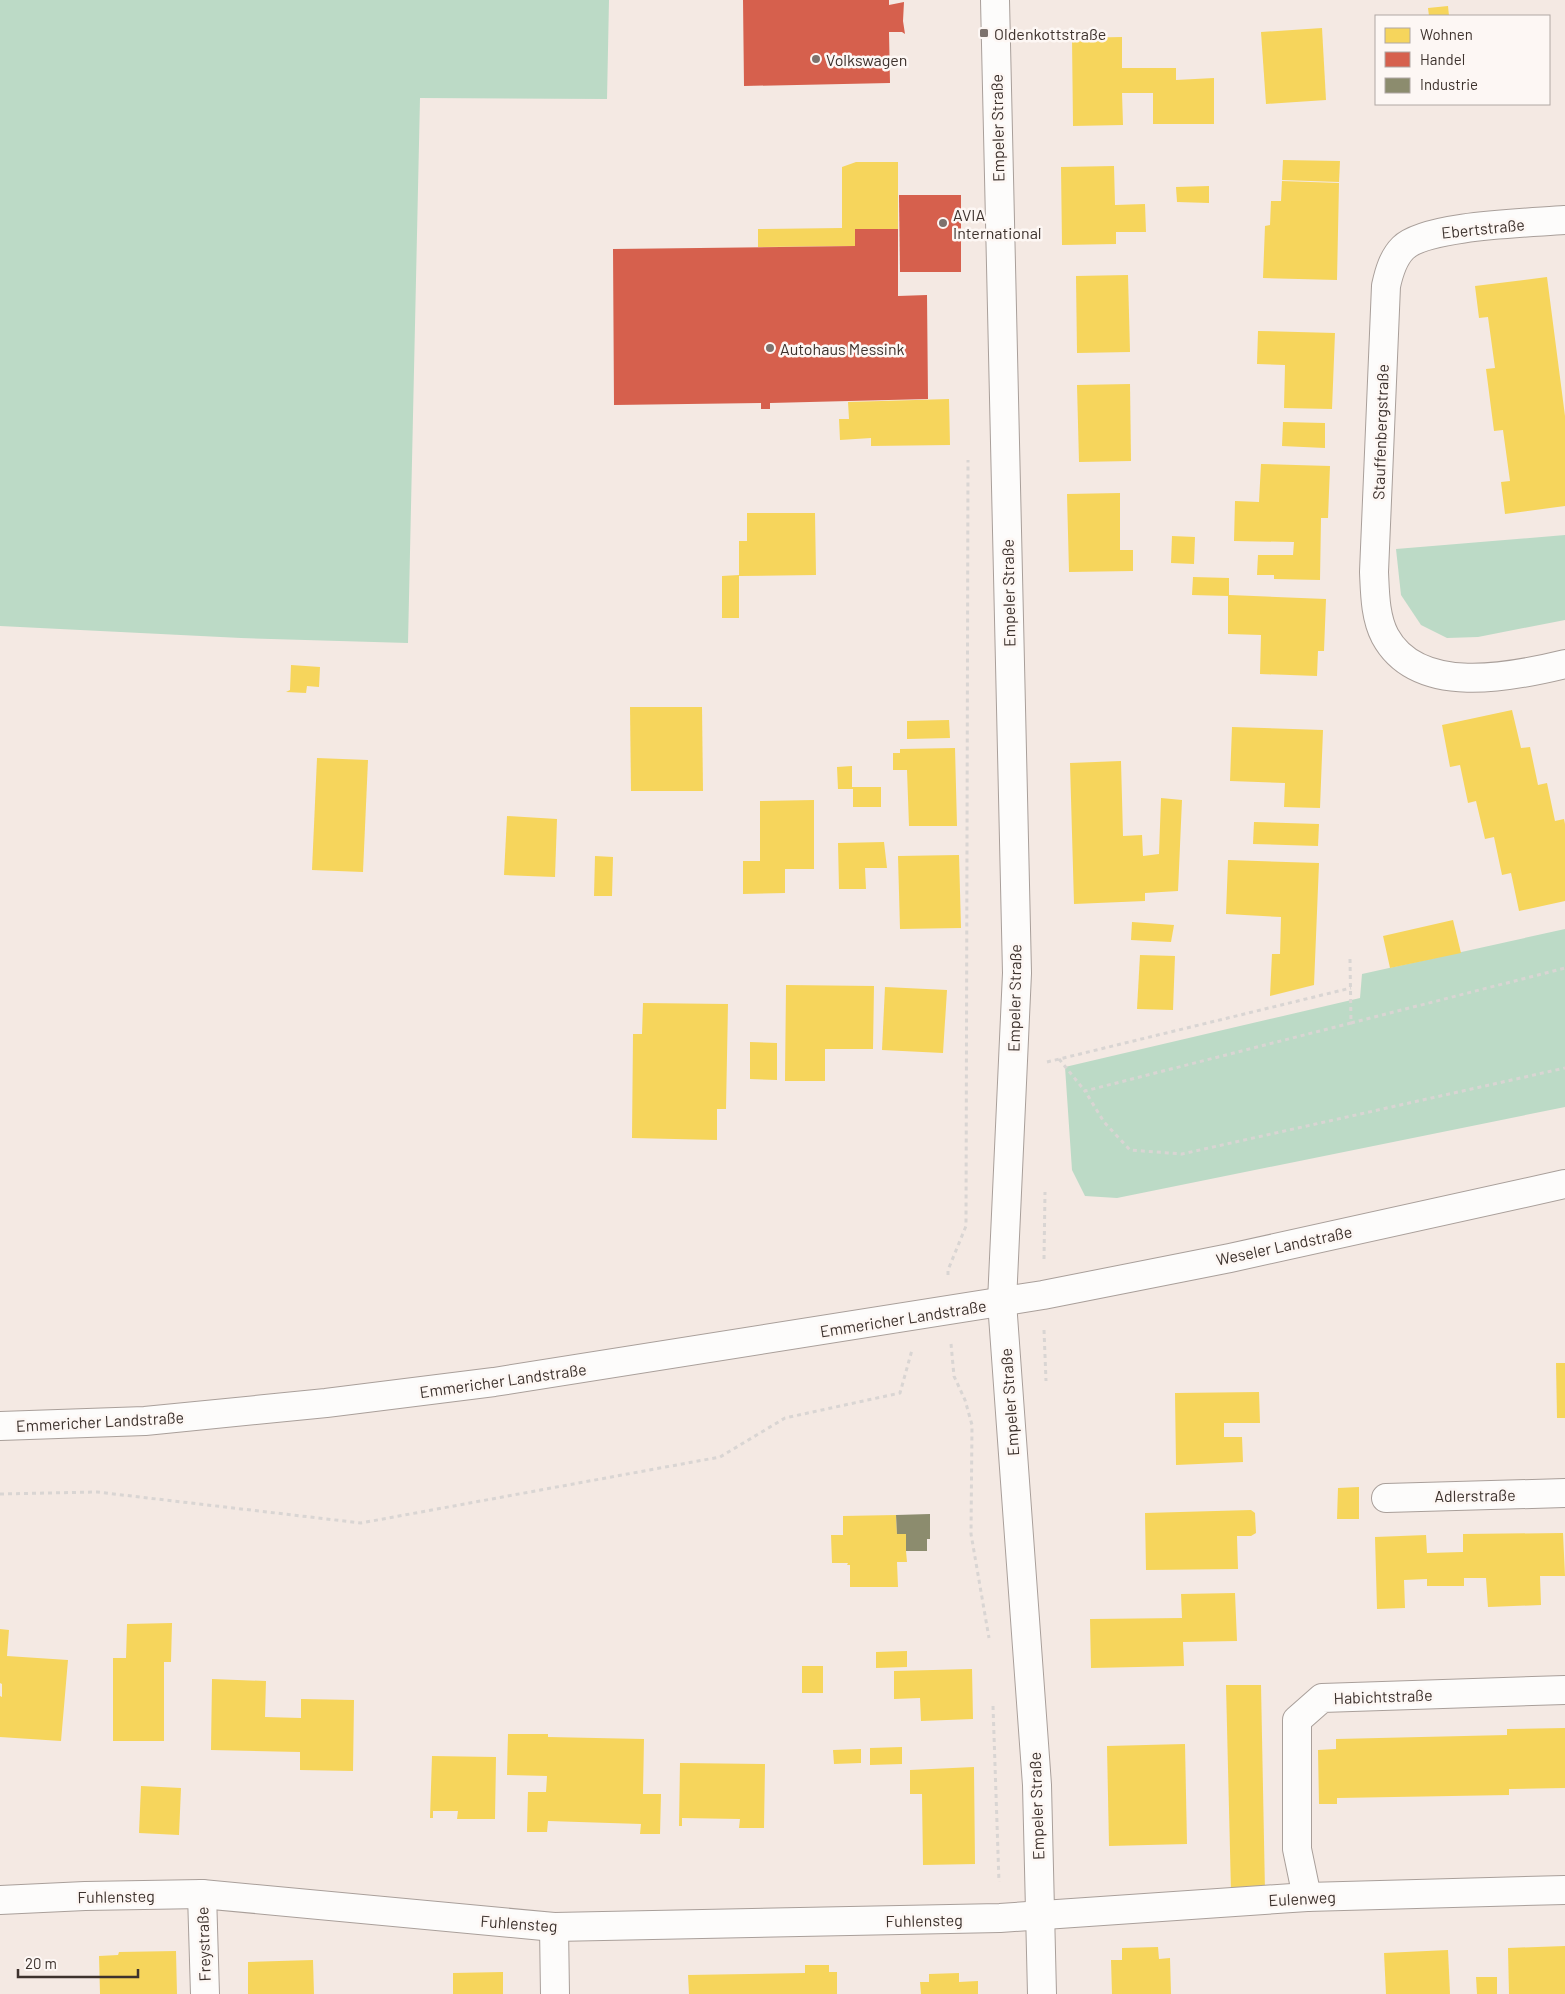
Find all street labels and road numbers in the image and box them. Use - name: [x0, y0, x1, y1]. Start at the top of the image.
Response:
- street label: Empeler Straße: [987, 74, 1007, 182]
- street label: Ebertstraße: [1440, 214, 1526, 242]
- street label: Stauffenbergstraße: [1368, 364, 1392, 500]
- street label: Empeler Straße: [998, 539, 1018, 647]
- street label: Empeler Straße: [1004, 944, 1024, 1052]
- street label: Weseler Landstraße: [1214, 1221, 1354, 1269]
- street label: Emmericher Landstraße: [818, 1295, 988, 1341]
- street label: Empeler Straße: [996, 1347, 1022, 1457]
- street label: Emmericher Landstraße: [418, 1359, 588, 1401]
- street label: Emmericher Landstraße: [15, 1407, 185, 1435]
- street label: Adlerstraße: [1434, 1485, 1516, 1505]
- street label: Habichtstraße: [1333, 1685, 1433, 1707]
- street label: Empeler Straße: [1025, 1752, 1047, 1860]
- street label: Fuhlensteg: [77, 1886, 155, 1906]
- street label: Eulenweg: [1268, 1887, 1336, 1909]
- street label: Freystraße: [192, 1906, 214, 1982]
- street label: Fuhlensteg: [885, 1910, 963, 1930]
- street label: Fuhlensteg: [480, 1911, 558, 1935]

